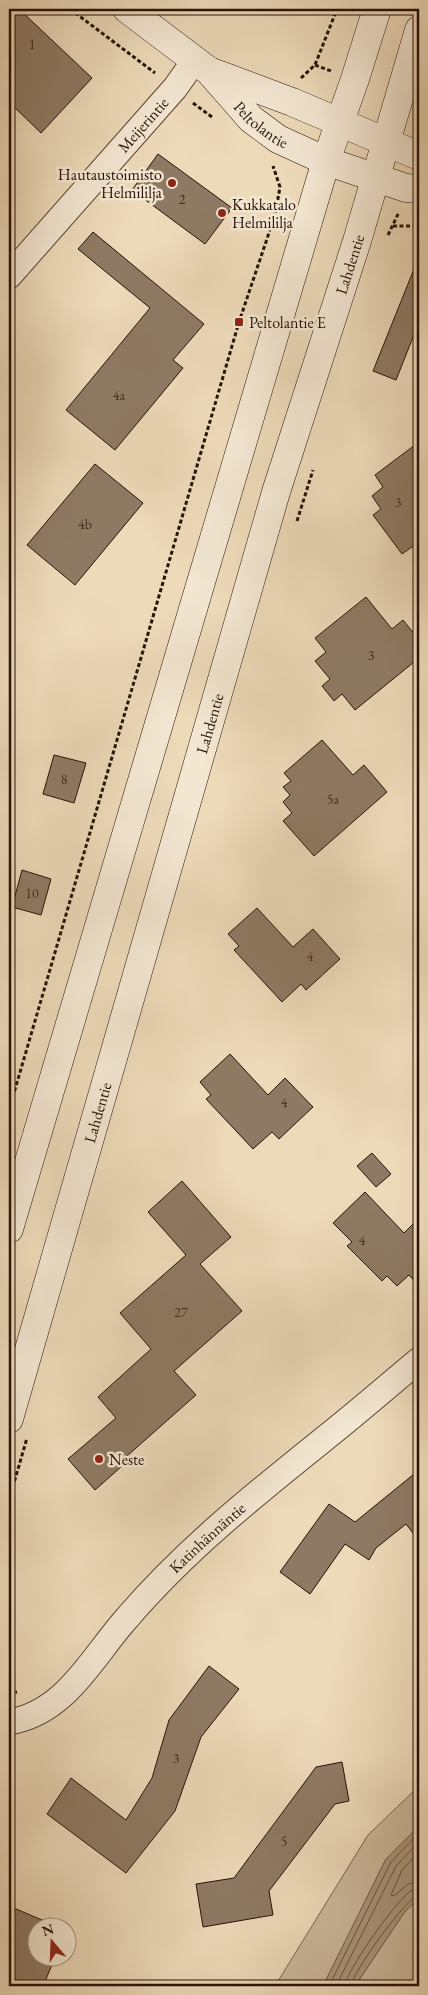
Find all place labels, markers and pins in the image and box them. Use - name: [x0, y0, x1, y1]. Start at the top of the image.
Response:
- place label: Hautaustoimisto Helmililja: [58, 164, 163, 203]
- marker: Hautaustoimisto Helmililja: [166, 177, 178, 189]
- place label: Kukkatalo Helmililja: [232, 194, 296, 233]
- marker: Kukkatalo Helmililja: [216, 207, 228, 219]
- place label: Peltolantie E: [249, 312, 326, 333]
- marker: Peltolantie E: [233, 316, 245, 328]
- place label: Neste: [109, 1449, 144, 1470]
- marker: Neste: [93, 1453, 105, 1465]

